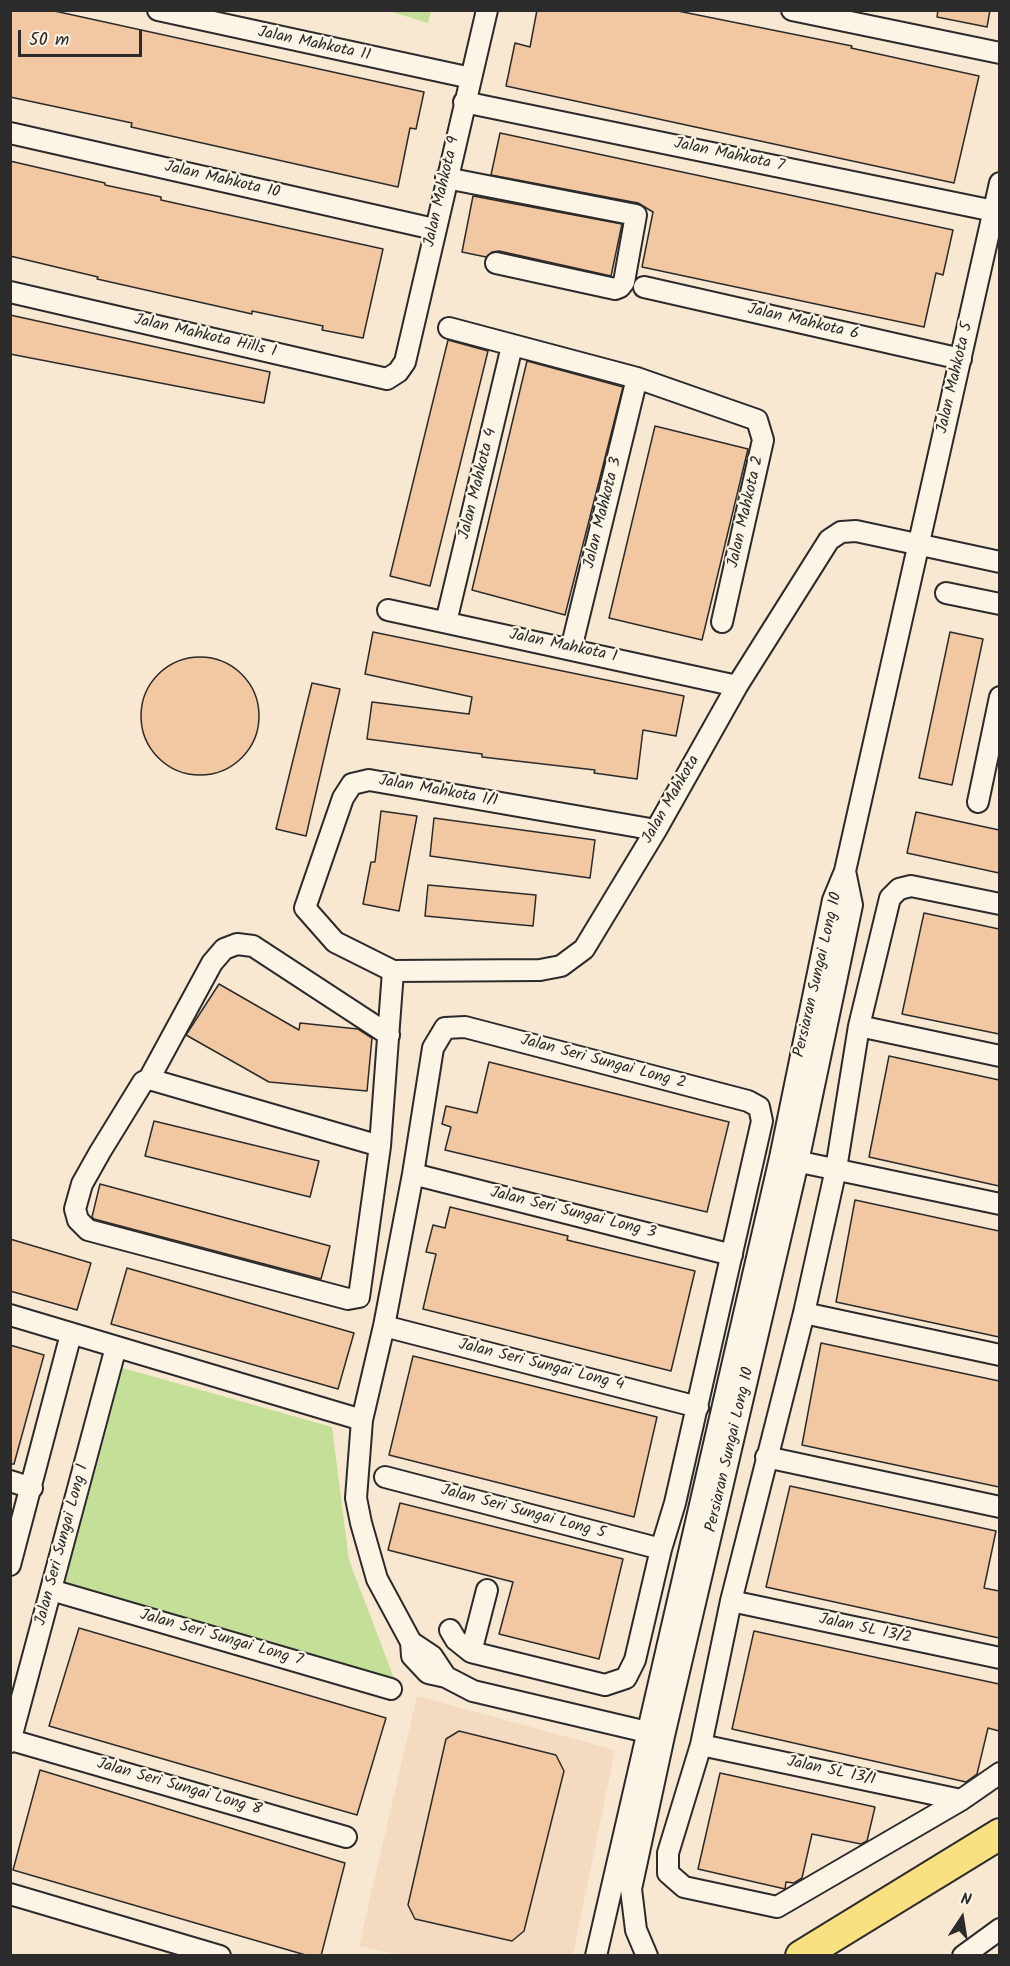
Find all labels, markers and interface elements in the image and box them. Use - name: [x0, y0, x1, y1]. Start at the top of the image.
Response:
- scale bar: [21, 18, 146, 56]
- street label: Jalan Mahkota 11: [256, 24, 372, 66]
- text: 50 m: [29, 26, 69, 55]
- street label: Jalan Mahkota 9: [421, 135, 465, 249]
- street label: Jalan Mahkota 7: [672, 135, 786, 177]
- street label: Jalan Mahkota 10: [162, 158, 282, 204]
- street label: Jalan Mahkota 6: [745, 301, 861, 345]
- street label: Jalan Mahkota Hills 1: [132, 311, 278, 363]
- street label: Jalan Mahkota 5: [934, 321, 978, 435]
- street label: Jalan Mahkota 4: [456, 426, 502, 542]
- street label: Jalan Mahkota 2: [725, 454, 769, 570]
- street label: Jalan Mahkota 3: [581, 455, 627, 571]
- street label: Jalan Mahkota 1: [507, 626, 619, 668]
- street label: Jalan Mahkota: [639, 753, 705, 847]
- street label: Jalan Mahkota 1/1: [377, 772, 499, 812]
- street label: Persiaran Sungai Long 10: [791, 891, 847, 1059]
- street label: Jalan Seri Sungai Long 2: [518, 1032, 688, 1094]
- street label: Jalan Seri Sungai Long 3: [488, 1184, 658, 1244]
- street label: Jalan Seri Sungai Long 4: [456, 1336, 626, 1396]
- street label: Persiaran Sungai Long 10: [703, 1366, 759, 1534]
- street label: Jalan Seri Sungai Long 1: [32, 1462, 94, 1628]
- street label: Jalan Seri Sungai Long 5: [439, 1482, 607, 1544]
- street label: Jalan Seri Sungai Long 7: [137, 1607, 305, 1671]
- street label: Jalan SL 13/2: [817, 1611, 913, 1649]
- street label: Jalan SL 13/1: [785, 1753, 877, 1791]
- street label: Jalan Seri Sungai Long 8: [94, 1755, 264, 1821]
- text: N: [958, 1887, 973, 1913]
- north arrow: [932, 1888, 992, 1948]

